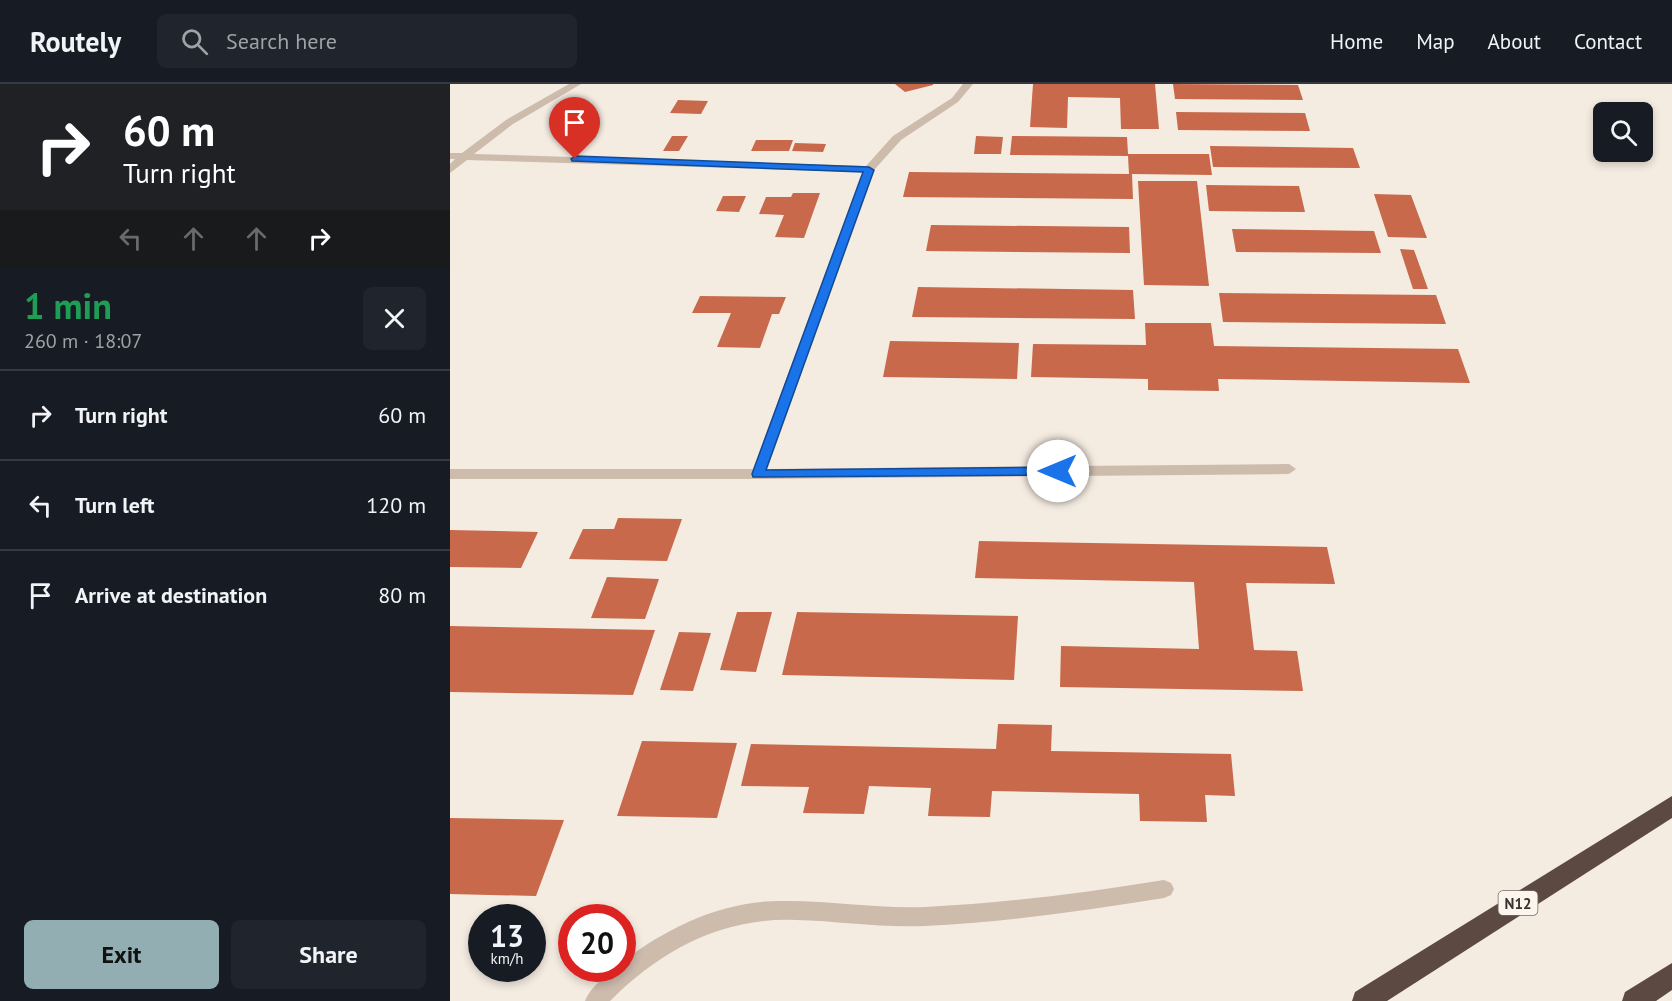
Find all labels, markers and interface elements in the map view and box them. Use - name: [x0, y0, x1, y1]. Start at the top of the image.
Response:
- search box: [157, 14, 577, 68]
- text: Routely: [30, 23, 121, 60]
- icon: search: [178, 25, 211, 58]
- text: Search here: [226, 27, 337, 55]
- text: Home: [1330, 28, 1383, 55]
- text: Map: [1416, 28, 1455, 55]
- text: About: [1488, 28, 1541, 55]
- text: Contact: [1574, 28, 1642, 55]
- pin: [549, 97, 600, 159]
- map controls: [1593, 102, 1653, 162]
- button: search: [1593, 102, 1653, 162]
- text: 60 m: [123, 103, 215, 158]
- icon: arrive: [558, 106, 591, 139]
- icon: right: [24, 108, 102, 186]
- text: Turn right: [123, 156, 236, 190]
- icon: left: [114, 222, 147, 255]
- icon: ahead: [177, 222, 210, 255]
- icon: ahead: [240, 222, 273, 255]
- icon: right: [303, 222, 336, 255]
- text: 1 min: [24, 282, 112, 329]
- button: close: [363, 287, 426, 350]
- text: 260 m · 18:07: [24, 328, 142, 354]
- icon: right: [24, 399, 57, 432]
- text: Turn right: [75, 401, 167, 429]
- text: 60 m: [378, 401, 426, 429]
- position arrow: [1026, 439, 1090, 503]
- icon: left: [24, 489, 57, 522]
- text: Turn left: [75, 491, 155, 519]
- text: 120 m: [366, 491, 426, 519]
- icon: arrive: [24, 579, 57, 612]
- text: Arrive at destination: [75, 581, 267, 609]
- text: 80 m: [378, 581, 426, 609]
- road number: N12: [1498, 891, 1538, 915]
- speed limit sign: 20: [558, 904, 636, 982]
- text: 13: [490, 916, 524, 955]
- button: Exit: [24, 920, 219, 989]
- button: Share: [231, 920, 426, 989]
- text: km/h: [491, 949, 523, 968]

